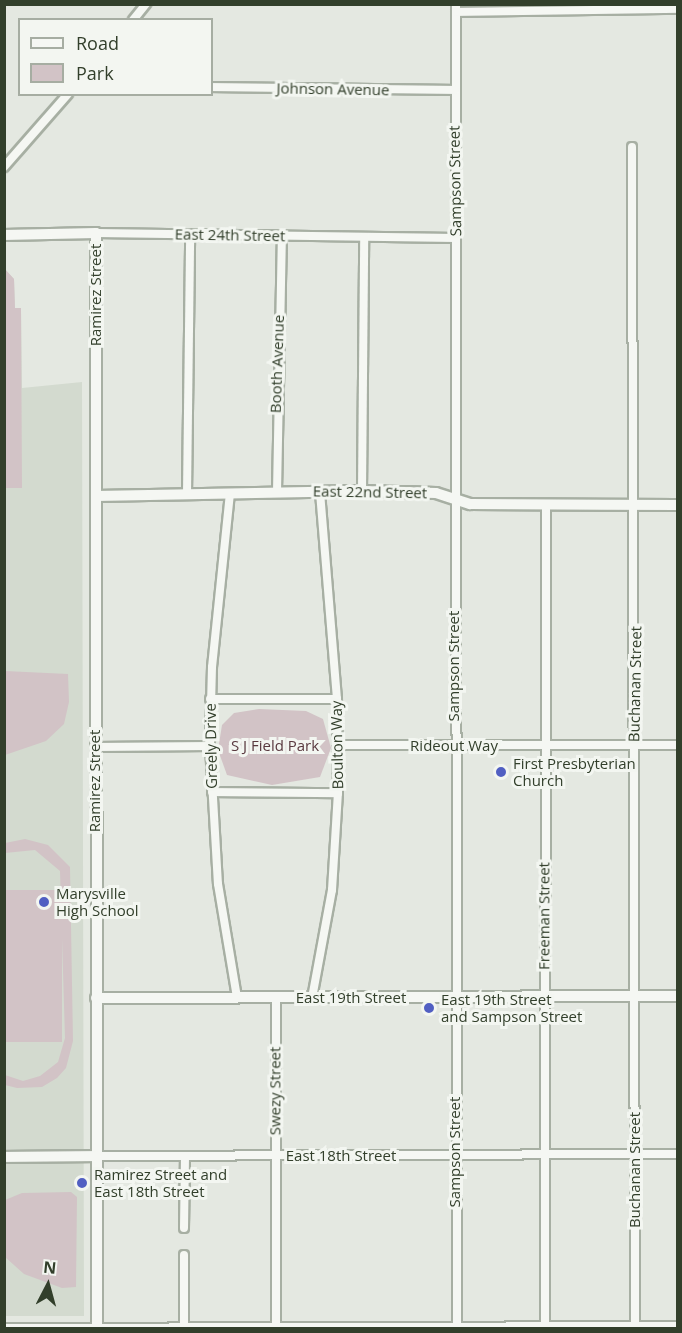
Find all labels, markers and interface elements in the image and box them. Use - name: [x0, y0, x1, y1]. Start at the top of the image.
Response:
- legend: [18, 18, 213, 96]
- text: Road: [76, 31, 119, 55]
- text: Park: [76, 61, 114, 85]
- street label: Johnson Avenue: [276, 79, 390, 99]
- street label: Sampson Street: [445, 125, 465, 237]
- street label: East 24th Street: [175, 225, 285, 245]
- street label: Ramirez Street: [87, 244, 105, 346]
- street label: Booth Avenue: [266, 315, 288, 413]
- street label: East 22nd Street: [313, 482, 427, 502]
- street label: Sampson Street: [445, 611, 463, 721]
- street label: Buchanan Street: [625, 626, 645, 742]
- street label: Boulton Way: [327, 700, 347, 790]
- street label: Greely Drive: [201, 703, 221, 789]
- street label: Ramirez Street: [86, 730, 104, 832]
- park label: S J Field Park: [231, 737, 319, 755]
- street label: Rideout Way: [410, 737, 498, 755]
- place label: First Presbyterian Church: [513, 754, 636, 789]
- marker: First Presbyterian Church: [494, 765, 508, 779]
- street label: Freeman Street: [535, 862, 553, 970]
- place label: Marysville High School: [56, 884, 139, 919]
- marker: Marysville High School: [37, 895, 51, 909]
- street label: East 19th Street: [296, 989, 406, 1007]
- place label: East 19th Street and Sampson Street: [441, 990, 582, 1025]
- marker: East 19th Street and Sampson Street: [422, 1001, 436, 1015]
- street label: Swezy Street: [266, 1047, 284, 1135]
- street label: Sampson Street: [446, 1097, 464, 1207]
- street label: Buchanan Street: [626, 1112, 644, 1228]
- street label: East 18th Street: [286, 1147, 396, 1165]
- place label: Ramirez Street and East 18th Street: [94, 1165, 227, 1200]
- marker: Ramirez Street and East 18th Street: [75, 1176, 89, 1190]
- north arrow: [18, 1255, 78, 1315]
- text: N: [42, 1255, 57, 1279]

